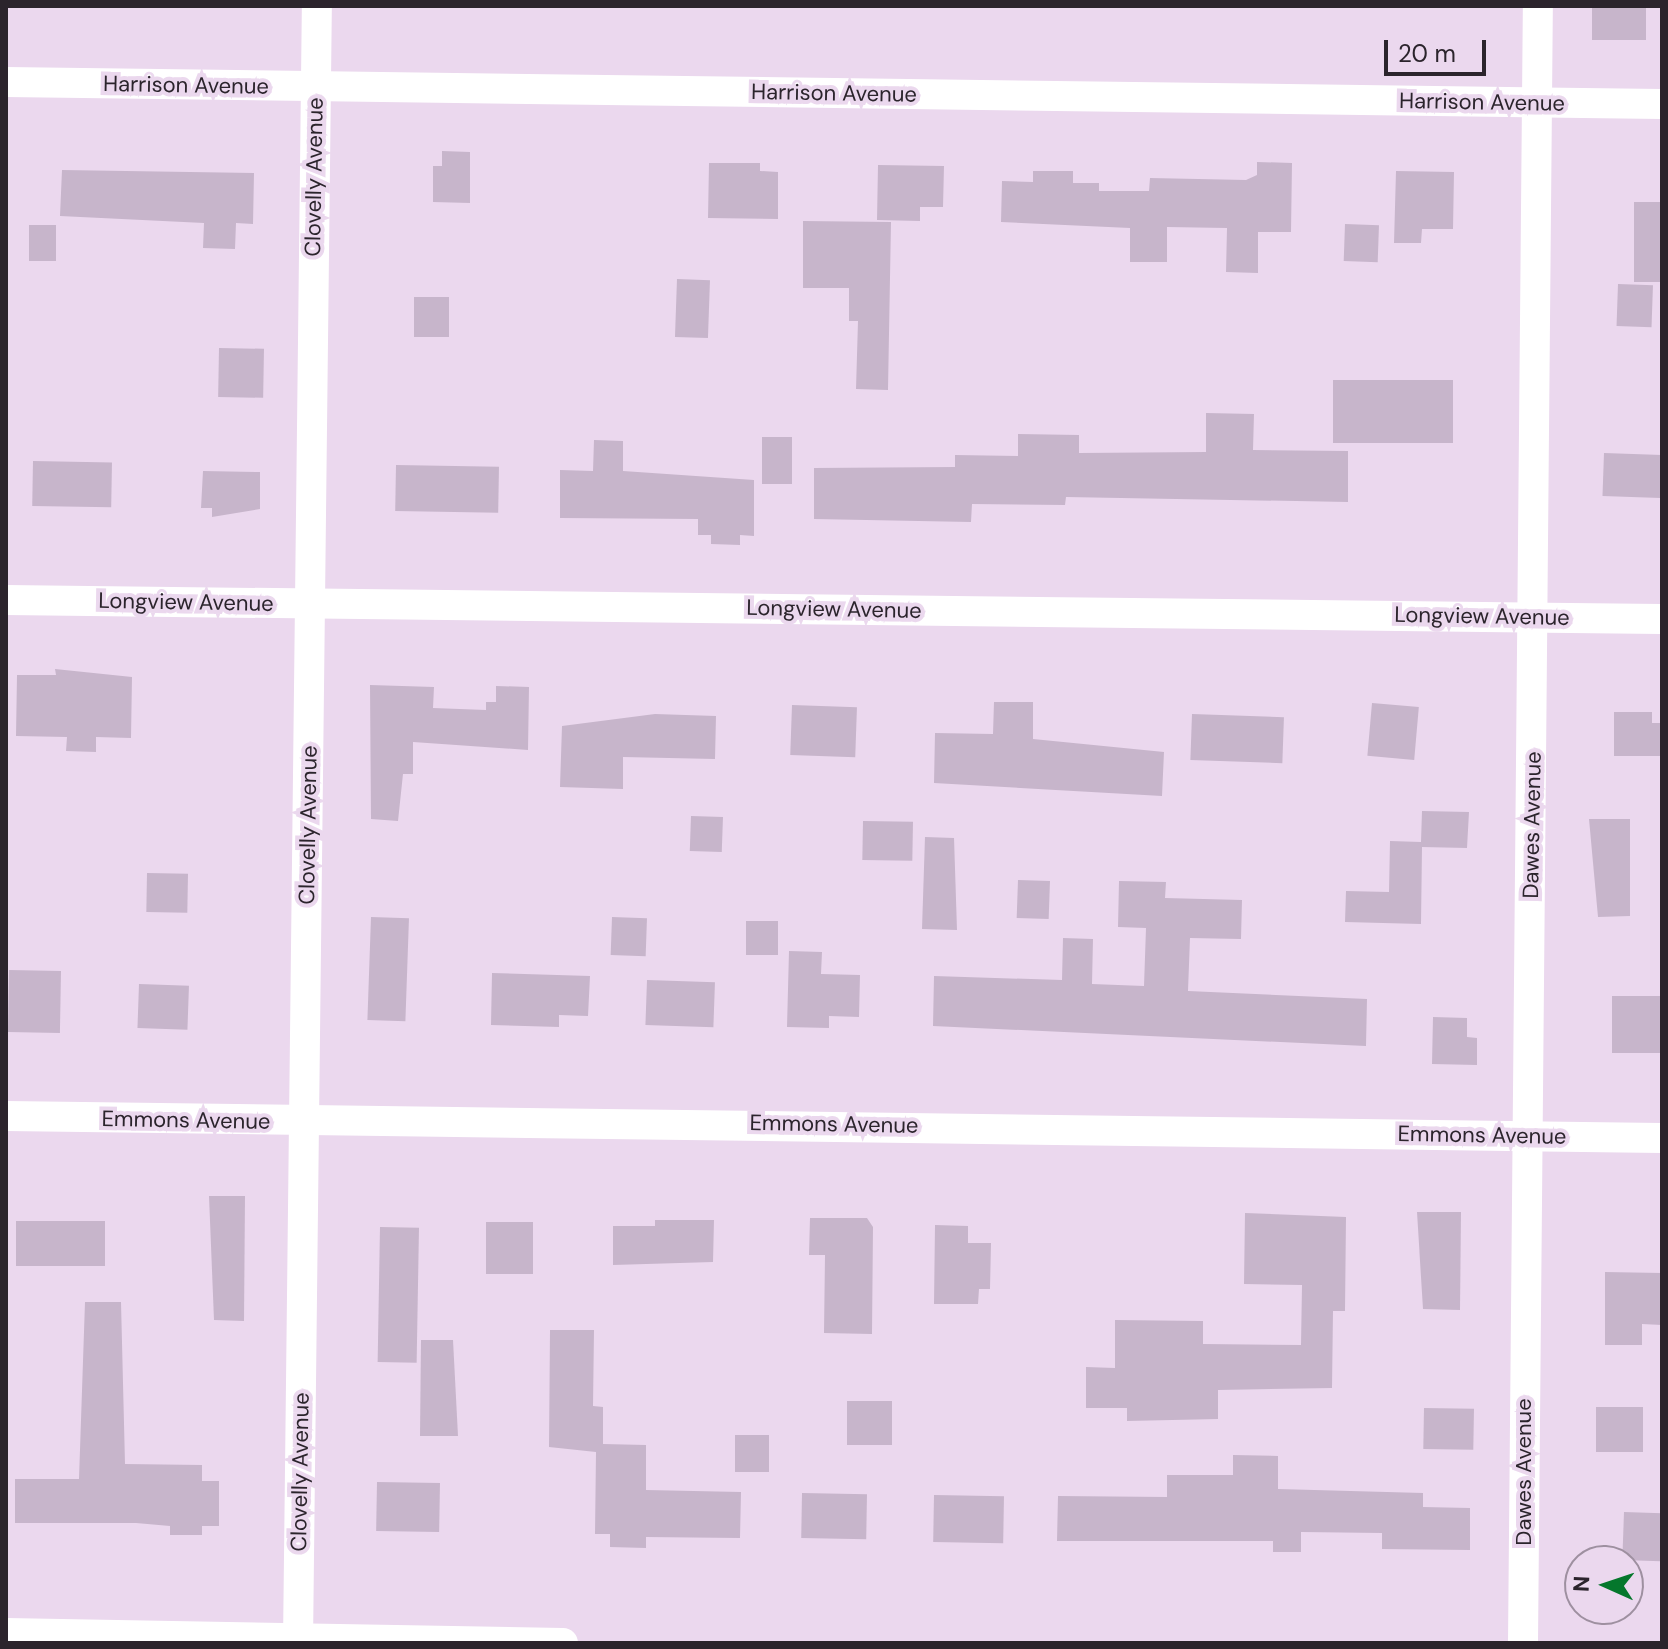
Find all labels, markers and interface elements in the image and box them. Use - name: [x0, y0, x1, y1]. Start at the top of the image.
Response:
- scale bar: [1388, 24, 1490, 74]
- text: 20 m: [1398, 38, 1456, 69]
- street label: Harrison Avenue: [103, 70, 269, 100]
- street label: Harrison Avenue: [751, 78, 917, 108]
- street label: Harrison Avenue: [1399, 87, 1565, 117]
- street label: Clovelly Avenue: [299, 97, 329, 257]
- street label: Longview Avenue: [98, 587, 274, 617]
- street label: Longview Avenue: [746, 594, 922, 624]
- street label: Longview Avenue: [1394, 601, 1570, 631]
- street label: Clovelly Avenue: [293, 745, 323, 905]
- street label: Dawes Avenue: [1518, 751, 1546, 899]
- street label: Emmons Avenue: [101, 1105, 271, 1135]
- street label: Emmons Avenue: [749, 1109, 919, 1139]
- street label: Emmons Avenue: [1397, 1120, 1567, 1150]
- street label: Clovelly Avenue: [285, 1392, 315, 1552]
- street label: Dawes Avenue: [1511, 1398, 1537, 1546]
- north arrow: [1564, 1545, 1644, 1625]
- text: N: [1567, 1575, 1596, 1593]

